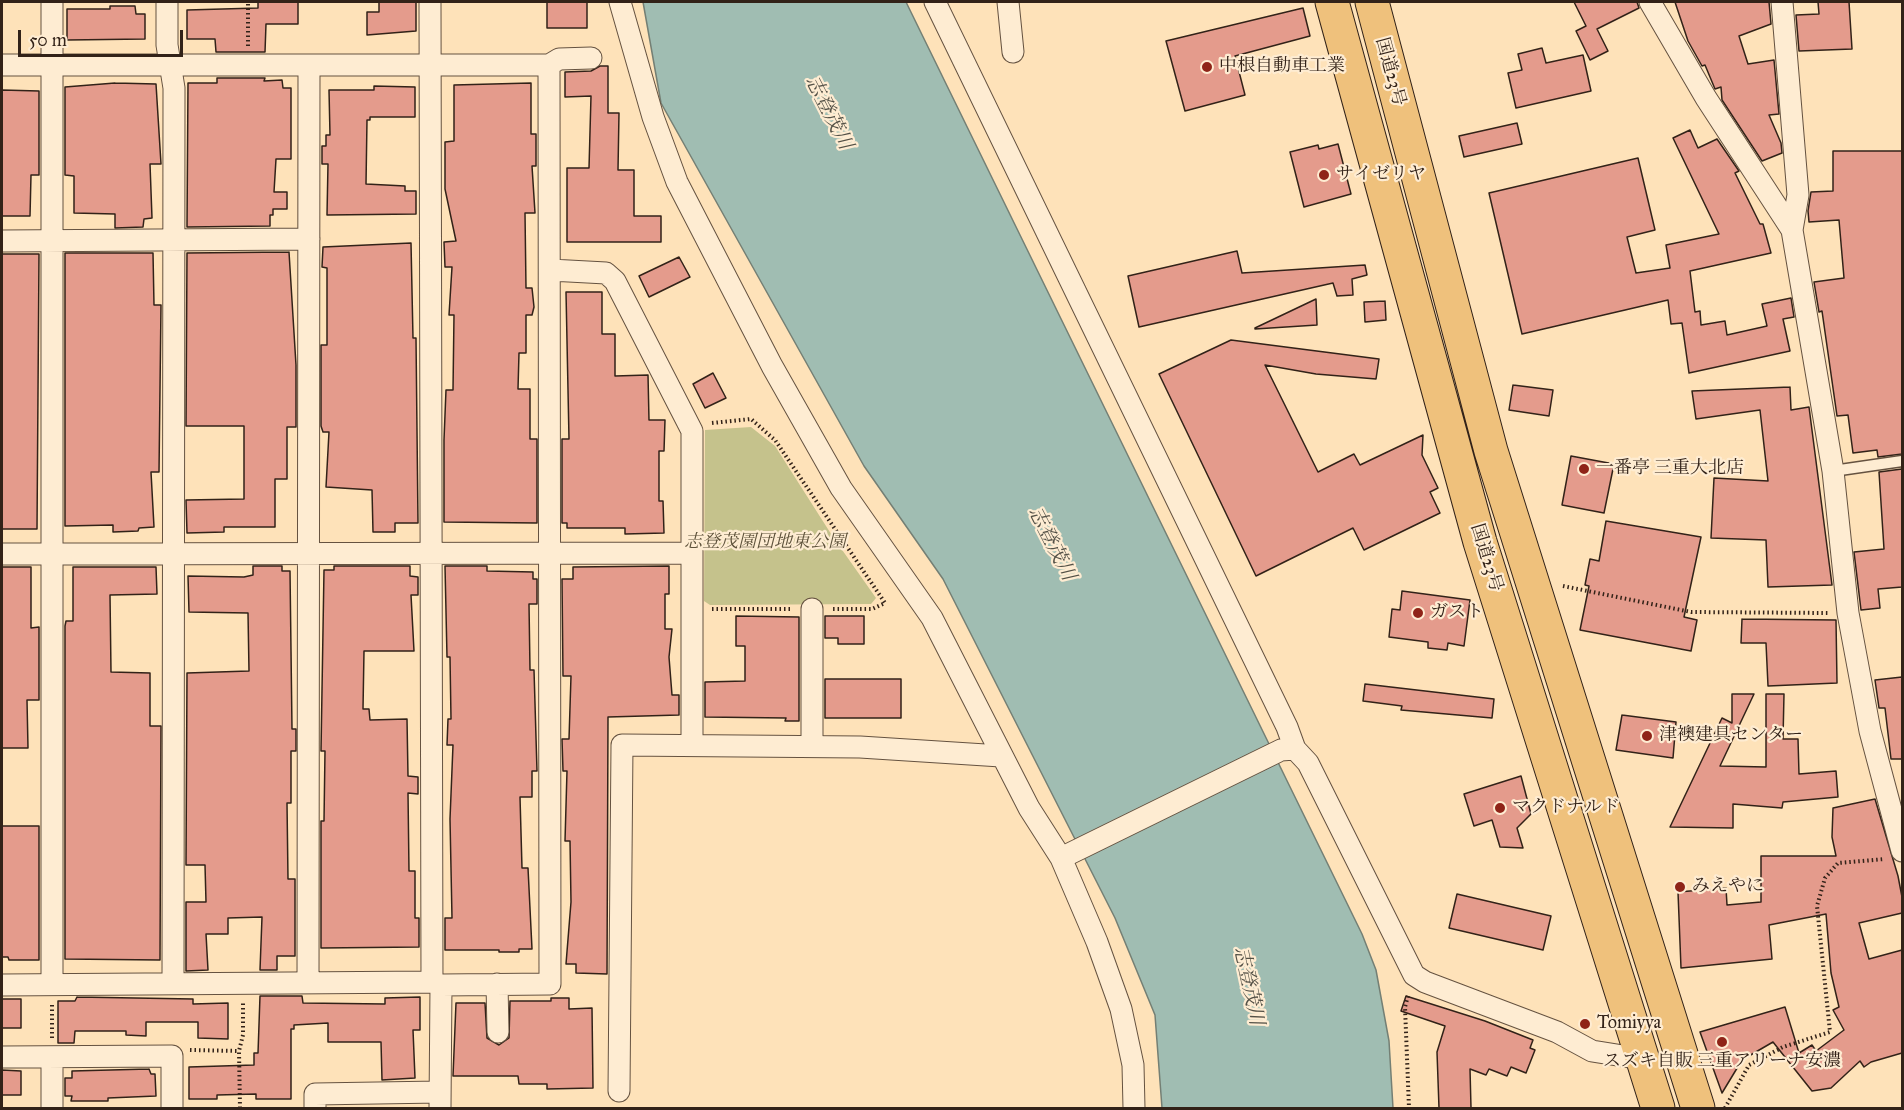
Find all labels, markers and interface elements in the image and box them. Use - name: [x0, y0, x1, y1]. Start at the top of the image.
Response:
- scale bar: [21, 18, 186, 56]
- text: 50 m: [29, 29, 67, 51]
- street label: 国道23号: [1370, 35, 1410, 109]
- place label: 中根自動車工業: [1219, 56, 1345, 78]
- marker: 中根自動車工業: [1200, 60, 1214, 74]
- water label: 志登茂川: [799, 72, 857, 154]
- place label: サイゼリヤ: [1336, 164, 1426, 186]
- marker: サイゼリヤ: [1317, 168, 1331, 182]
- place label: 一番亭 三重大北店: [1596, 458, 1744, 480]
- marker: 一番亭 三重大北店: [1577, 462, 1591, 476]
- water label: 志登茂川: [1022, 503, 1080, 585]
- street label: 国道23号: [1465, 521, 1507, 595]
- park label: 志登茂園団地東公園: [684, 532, 846, 554]
- place label: ガスト: [1430, 602, 1484, 624]
- marker: ガスト: [1411, 606, 1425, 620]
- place label: 津襖建具センター: [1659, 725, 1803, 747]
- marker: 津襖建具センター: [1640, 729, 1654, 743]
- place label: マクドナルド: [1512, 797, 1620, 819]
- marker: マクドナルド: [1493, 801, 1507, 815]
- place label: みえやに: [1692, 876, 1764, 898]
- marker: みえやに: [1673, 880, 1687, 894]
- water label: 志登茂川: [1228, 944, 1268, 1028]
- place label: Tomiyya: [1597, 1013, 1661, 1035]
- marker: Tomiyya: [1578, 1017, 1592, 1031]
- marker: スズキ自販 三重アリーナ安濃: [1715, 1035, 1729, 1049]
- place label: スズキ自販 三重アリーナ安濃: [1603, 1051, 1841, 1073]

